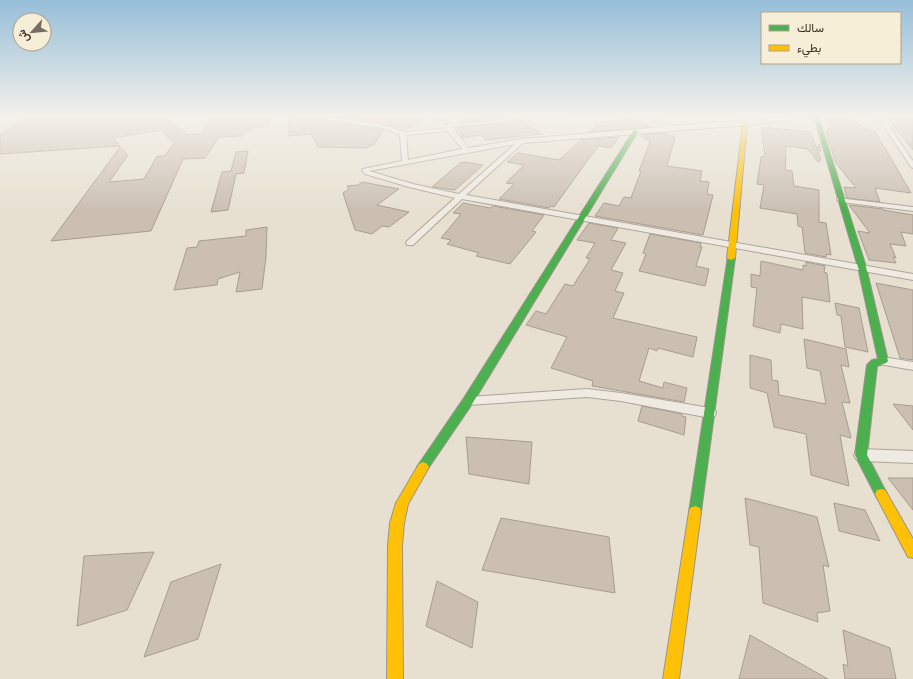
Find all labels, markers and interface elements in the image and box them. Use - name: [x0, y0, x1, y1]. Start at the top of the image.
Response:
- north arrow: [12, 12, 52, 52]
- legend: [761, 12, 901, 64]
- text: سالك: [797, 20, 824, 38]
- text: ش: [14, 26, 35, 46]
- text: بطيء: [797, 40, 821, 58]

